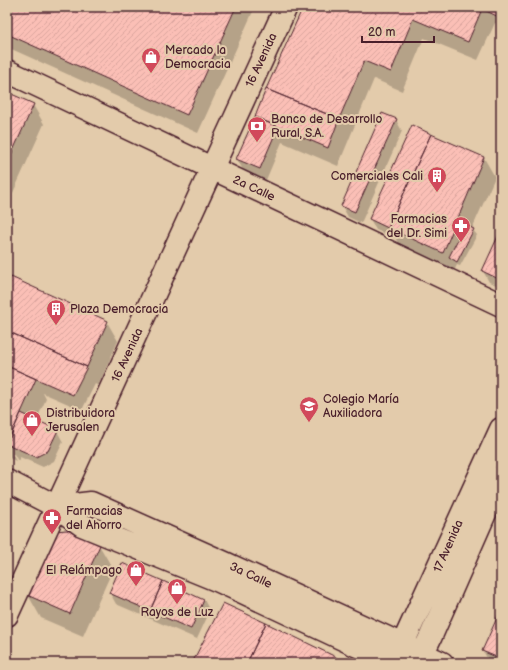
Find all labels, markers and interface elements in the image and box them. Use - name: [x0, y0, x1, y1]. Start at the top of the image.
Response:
- scale bar: [362, 18, 434, 44]
- text: 20 m: [368, 25, 395, 40]
- street label: 16 Avenida: [242, 30, 281, 90]
- place label: Mercado la Democracia: [165, 43, 231, 72]
- shop icon: Mercado la Democracia: [140, 46, 162, 74]
- place label: Banco de Desarrollo Rural, S.A.: [271, 112, 382, 141]
- bank icon: Banco de Desarrollo Rural, S.A.: [246, 115, 268, 143]
- building icon: Comerciales Cali: [426, 165, 448, 193]
- place label: Comerciales Cali: [331, 169, 423, 184]
- street label: 2a Calle: [230, 172, 277, 205]
- place label: Farmacias del Dr. Simi: [387, 212, 447, 241]
- pharmacy icon: Farmacias del Dr. Simi: [450, 215, 472, 243]
- building icon: Plaza Democracia: [45, 298, 67, 326]
- place label: Plaza Democracia: [70, 302, 168, 317]
- street label: 16 Avenida: [108, 325, 147, 385]
- place label: Colegio María Auxiliadora: [323, 392, 399, 421]
- school or university icon: Colegio María Auxiliadora: [298, 395, 320, 423]
- place label: Distribuidora Jerusalen: [46, 406, 115, 435]
- shop icon: Distribuidora Jerusalen: [21, 409, 43, 437]
- place label: Farmacias del Ahorro: [66, 504, 123, 533]
- pharmacy icon: Farmacias del Ahorro: [41, 507, 63, 535]
- street label: 17 Avenida: [430, 517, 467, 575]
- shop icon: El Relámpago: [125, 559, 147, 587]
- street label: 3a Calle: [227, 559, 274, 592]
- place label: El Relámpago: [46, 563, 122, 578]
- shop icon: Rayos de Luz: [166, 577, 188, 605]
- place label: Rayos de Luz: [141, 605, 214, 620]

